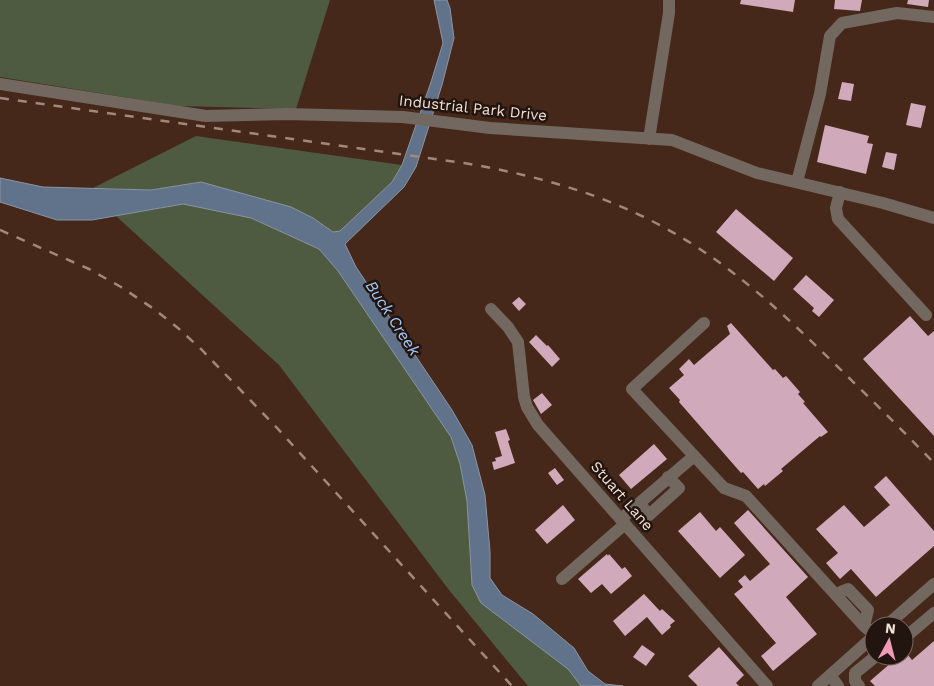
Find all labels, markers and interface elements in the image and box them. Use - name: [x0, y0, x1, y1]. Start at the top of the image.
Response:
- street label: Industrial Park Drive: [398, 91, 548, 125]
- water label: Buck Creek: [362, 277, 425, 360]
- street label: Stuart Lane: [587, 458, 657, 534]
- north arrow: [864, 616, 914, 666]
- text: N: [884, 620, 897, 637]

